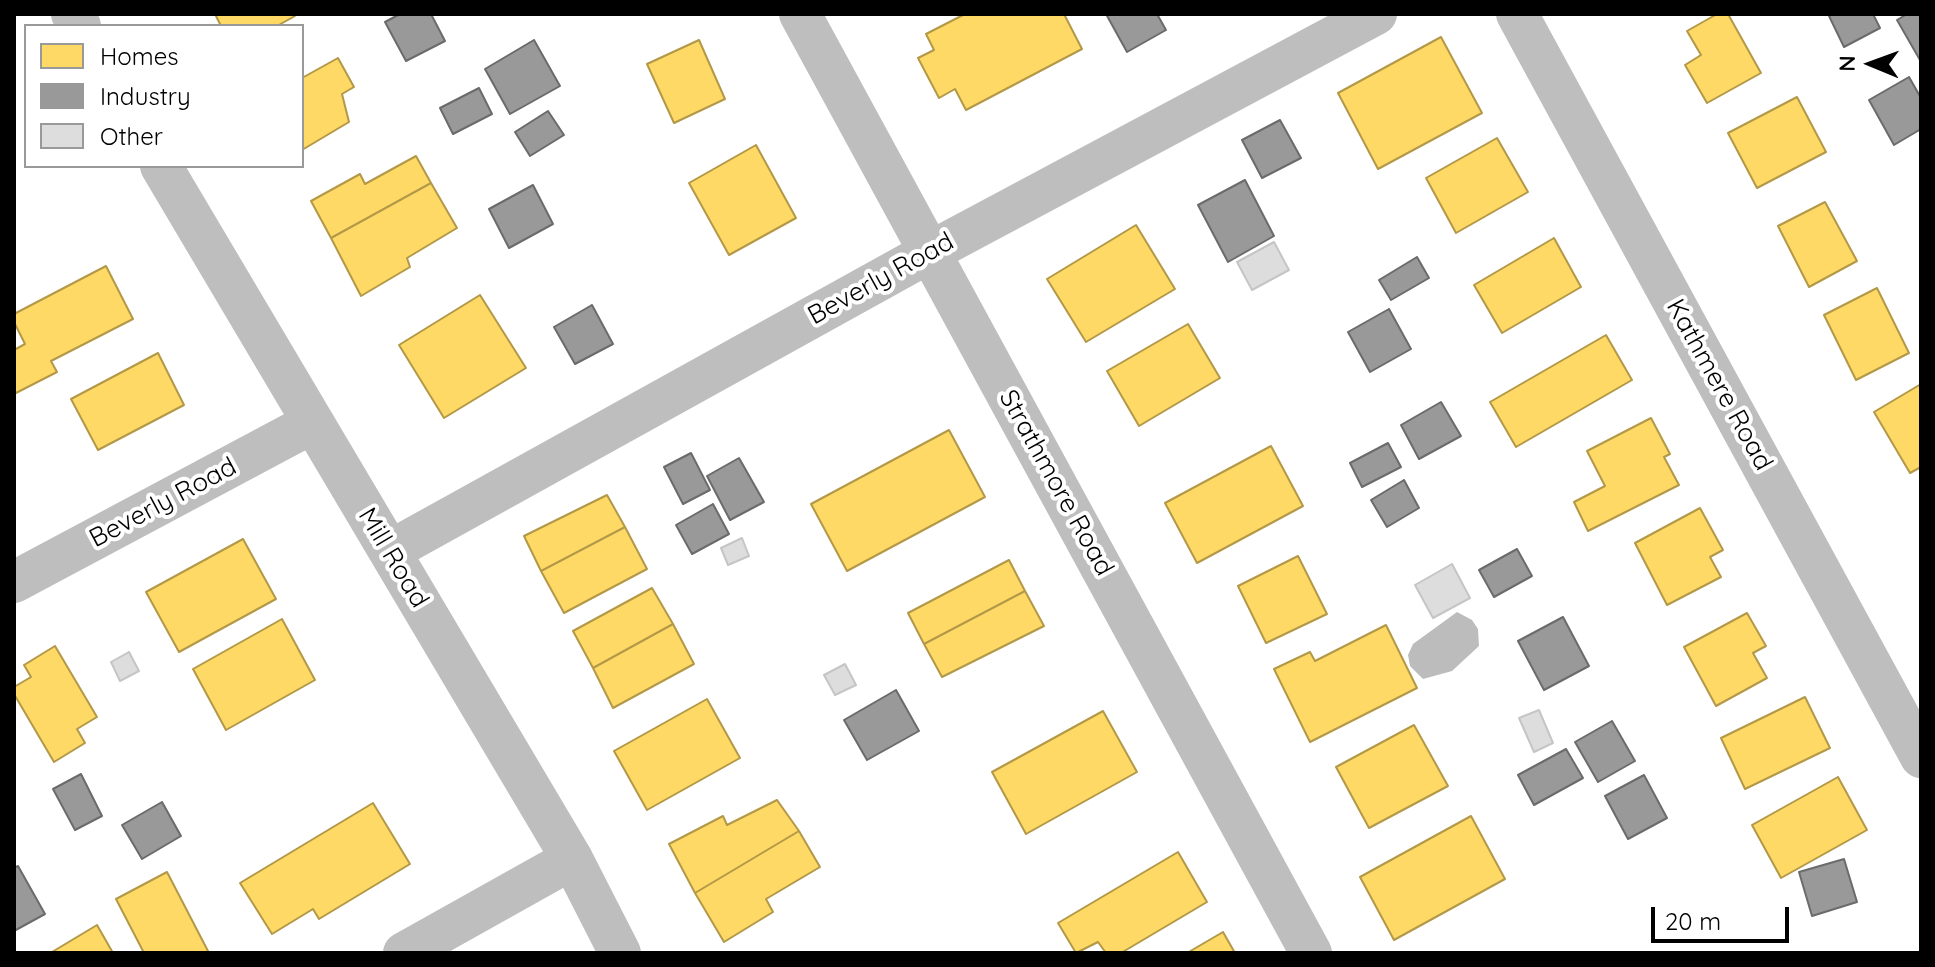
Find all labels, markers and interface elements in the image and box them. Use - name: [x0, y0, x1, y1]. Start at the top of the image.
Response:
- legend: [24, 24, 304, 168]
- north arrow: [1831, 24, 1911, 104]
- text: Homes: [100, 41, 178, 71]
- text: N: [1833, 55, 1861, 72]
- text: Industry: [100, 81, 191, 111]
- text: Other: [100, 121, 163, 151]
- street label: Beverly Road: [803, 226, 959, 332]
- street label: Kathmere Road: [1659, 294, 1779, 476]
- street label: Strathmore Road: [992, 385, 1120, 581]
- street label: Beverly Road: [84, 451, 242, 555]
- street label: Mill Road: [351, 503, 435, 613]
- scale bar: [1655, 891, 1793, 941]
- text: 20 m: [1665, 906, 1721, 936]

